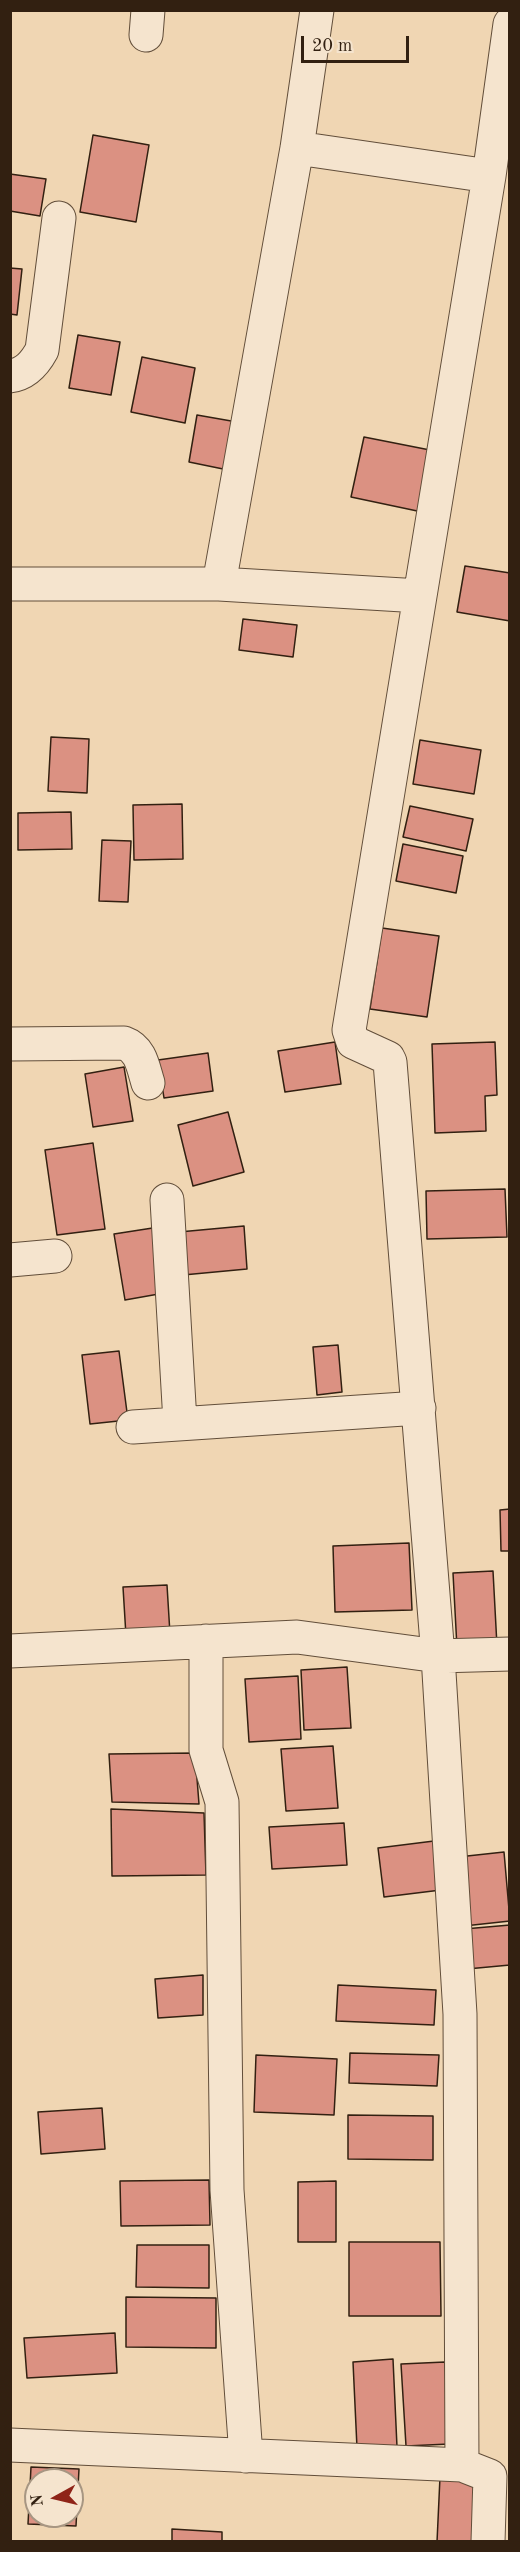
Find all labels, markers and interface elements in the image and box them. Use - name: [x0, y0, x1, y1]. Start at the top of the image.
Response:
- scale bar: [304, 24, 412, 62]
- text: 20 m: [312, 37, 352, 55]
- north arrow: [24, 2468, 84, 2528]
- text: N: [29, 2493, 47, 2507]

